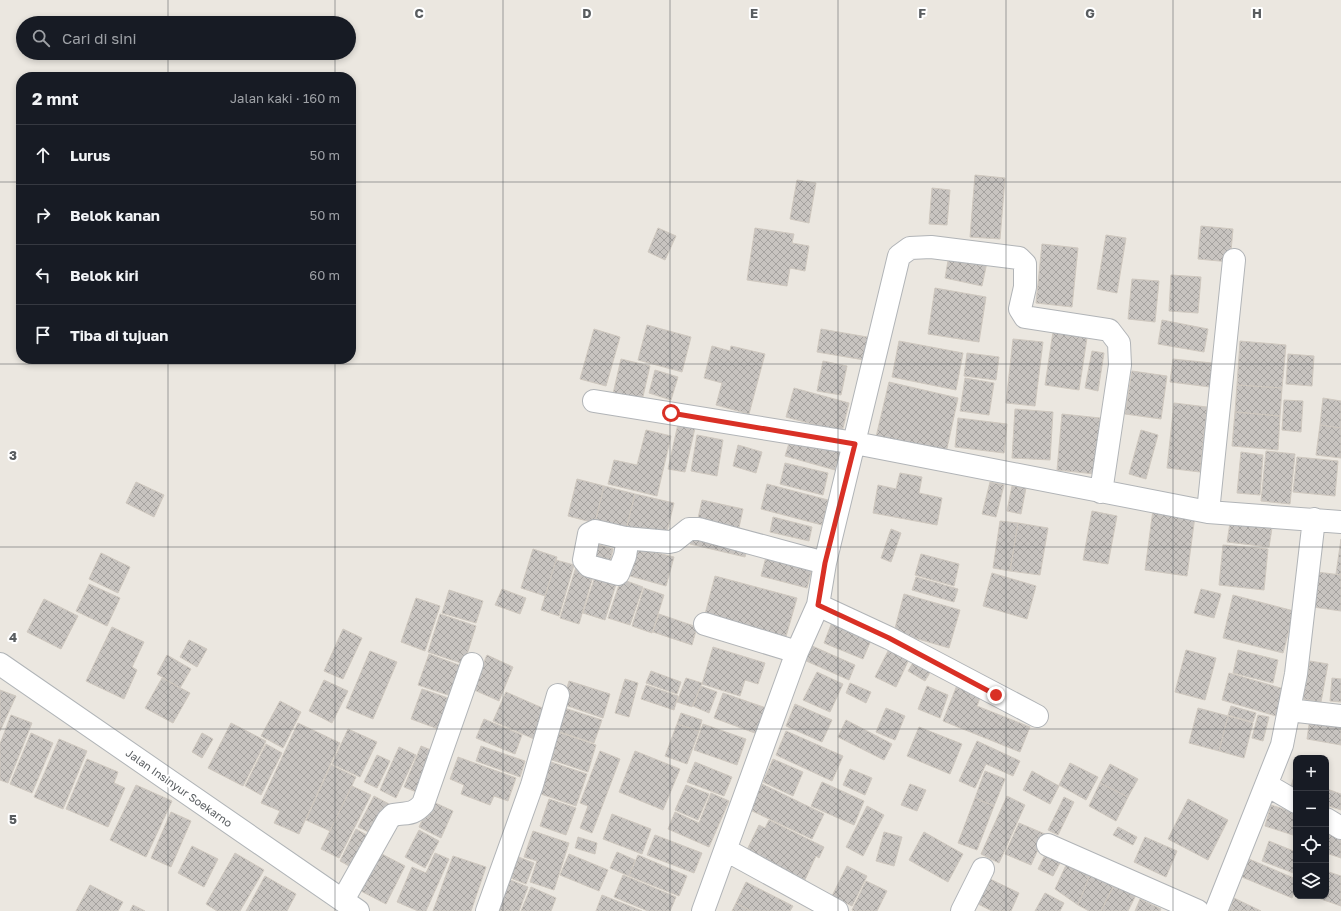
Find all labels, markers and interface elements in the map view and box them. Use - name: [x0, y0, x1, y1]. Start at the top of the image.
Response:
- text: C: [414, 5, 424, 21]
- text: D: [582, 5, 592, 21]
- text: E: [750, 5, 758, 21]
- text: F: [918, 5, 926, 21]
- text: G: [1085, 5, 1095, 21]
- text: H: [1252, 5, 1262, 21]
- search box: [16, 16, 356, 60]
- icon: search: [30, 27, 52, 49]
- text: Cari di sini: [62, 29, 137, 47]
- text: 2 mnt: [32, 88, 79, 109]
- text: Jalan kaki · 160 m: [230, 90, 340, 106]
- icon: ahead: [32, 144, 54, 166]
- text: Lurus: [70, 146, 111, 164]
- text: 50 m: [310, 147, 340, 163]
- icon: right: [32, 204, 54, 226]
- text: Belok kanan: [70, 206, 160, 224]
- text: 50 m: [310, 207, 340, 223]
- icon: left: [32, 264, 54, 286]
- text: Belok kiri: [70, 266, 139, 284]
- text: 60 m: [309, 267, 340, 283]
- icon: arrive: [32, 324, 54, 346]
- text: Tiba di tujuan: [70, 326, 168, 344]
- route start: [662, 404, 680, 422]
- text: 3: [9, 447, 17, 463]
- text: 4: [9, 629, 17, 645]
- route end: [987, 686, 1005, 704]
- street label: Jalan Insinyur Soekarno: [124, 746, 235, 830]
- map controls: [1293, 755, 1329, 899]
- button: +: [1293, 755, 1329, 791]
- button: −: [1293, 791, 1329, 827]
- text: 5: [9, 811, 17, 827]
- button: locate: [1293, 827, 1329, 863]
- button: layers: [1293, 863, 1329, 899]

